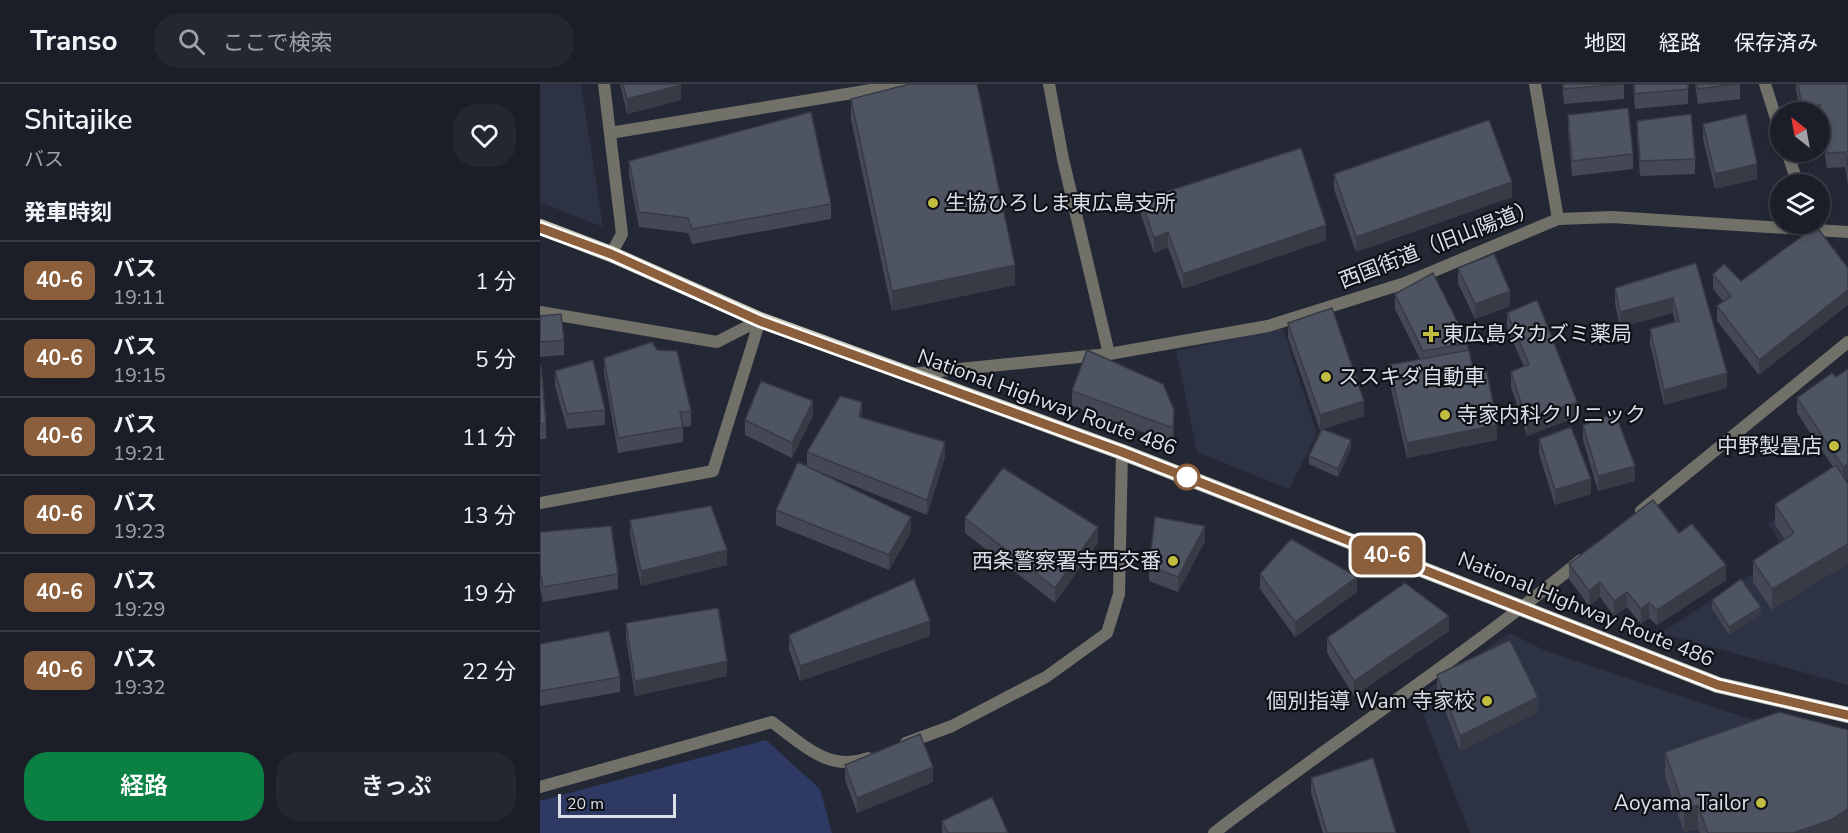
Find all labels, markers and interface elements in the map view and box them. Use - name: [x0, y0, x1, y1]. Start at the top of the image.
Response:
- search box: [154, 14, 574, 68]
- text: Transo: [30, 22, 118, 60]
- icon: search: [175, 25, 208, 58]
- text: ここで検索: [223, 28, 333, 58]
- text: 地図: [1584, 29, 1626, 57]
- text: 経路: [1659, 29, 1701, 57]
- text: 保存済み: [1734, 29, 1818, 57]
- text: Shitajike: [24, 101, 132, 139]
- north arrow: [1770, 102, 1830, 162]
- map controls: [1770, 102, 1830, 234]
- button: heart: [453, 104, 516, 167]
- text: バス: [24, 146, 64, 173]
- button: layers: [1770, 174, 1830, 234]
- place label: 生協ひろしま東広島支所: [945, 189, 1176, 217]
- street label: 西国街道（旧山陽道）: [1335, 193, 1541, 295]
- marker: 生協ひろしま東広島支所: [926, 196, 940, 210]
- text: 発車時刻: [24, 198, 112, 228]
- text: バス: [113, 254, 157, 284]
- text: 40-6: [36, 266, 83, 294]
- text: 1 分: [475, 267, 516, 297]
- text: 19:11: [113, 284, 165, 311]
- place label: 東広島タカズミ薬局: [1443, 320, 1632, 348]
- marker: 東広島タカズミ薬局: [1424, 327, 1438, 341]
- text: バス: [113, 332, 157, 362]
- street label: National Highway Route 486: [914, 342, 1180, 462]
- text: 40-6: [36, 344, 83, 372]
- text: 5 分: [475, 345, 516, 375]
- text: 19:15: [113, 362, 165, 389]
- place label: ススキダ自動車: [1338, 363, 1485, 391]
- marker: ススキダ自動車: [1319, 370, 1333, 384]
- place label: 寺家内科クリニック: [1457, 401, 1646, 429]
- marker: 寺家内科クリニック: [1438, 408, 1452, 422]
- text: バス: [113, 410, 157, 440]
- text: 40-6: [36, 422, 83, 450]
- text: 11 分: [462, 423, 516, 453]
- place label: 中野製畳店: [1717, 432, 1822, 460]
- marker: 中野製畳店: [1827, 439, 1841, 453]
- text: 19:21: [113, 440, 165, 467]
- unlabelled marker: [1174, 464, 1200, 490]
- text: バス: [113, 488, 157, 518]
- text: 40-6: [36, 500, 83, 528]
- text: 13 分: [462, 501, 516, 531]
- text: 19:23: [113, 518, 165, 545]
- line badge: 40-6: [1345, 536, 1429, 574]
- text: 40-6: [1364, 541, 1410, 569]
- street label: National Highway Route 486: [1454, 545, 1718, 673]
- place label: 西条警察署寺西交番: [972, 547, 1161, 575]
- marker: 西条警察署寺西交番: [1166, 554, 1180, 568]
- text: バス: [113, 566, 157, 596]
- text: 40-6: [36, 578, 83, 606]
- text: 19 分: [462, 579, 516, 609]
- text: 19:29: [113, 596, 165, 623]
- text: バス: [113, 644, 157, 674]
- text: 40-6: [36, 656, 83, 684]
- text: 22 分: [462, 657, 516, 687]
- text: 19:32: [113, 674, 165, 701]
- place label: 個別指導 Wam 寺家校: [1266, 687, 1475, 715]
- marker: 個別指導 Wam 寺家校: [1480, 694, 1494, 708]
- button: 経路: [24, 752, 264, 821]
- button: きっぷ: [276, 752, 516, 821]
- place label: Aoyama Tailor: [1614, 789, 1749, 817]
- scale bar: [558, 791, 676, 818]
- text: 20 m: [567, 793, 604, 815]
- marker: Aoyama Tailor: [1754, 796, 1768, 810]

